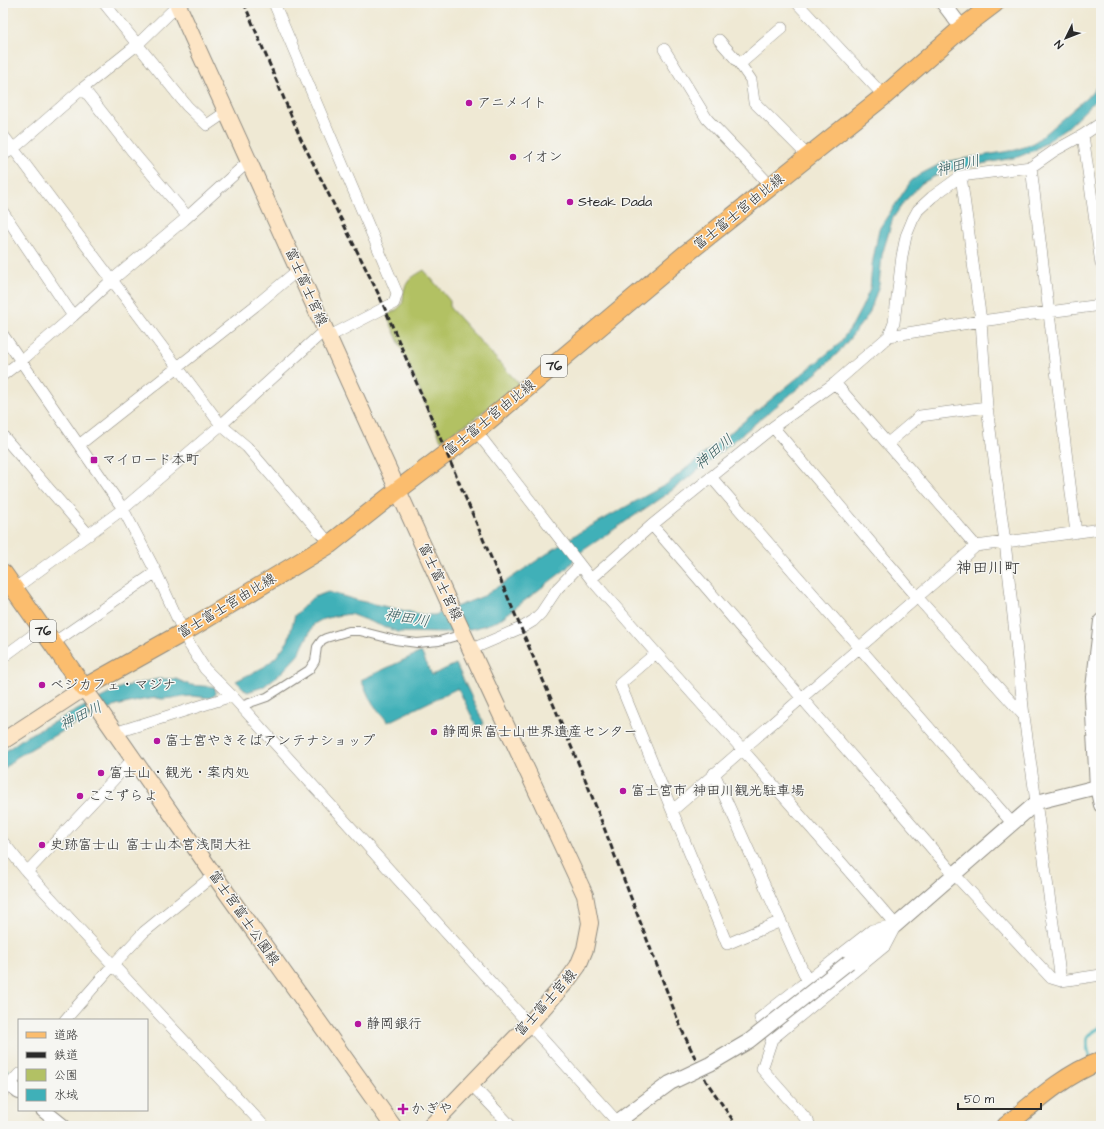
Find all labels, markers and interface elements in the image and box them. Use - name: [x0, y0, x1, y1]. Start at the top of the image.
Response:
- north arrow: [1046, 18, 1086, 58]
- text: N: [1051, 37, 1067, 52]
- place label: アニメイト: [477, 93, 547, 113]
- marker: アニメイト: [464, 98, 474, 108]
- place label: イオン: [521, 147, 562, 167]
- water label: 神田川: [934, 150, 982, 182]
- marker: イオン: [508, 152, 518, 162]
- street label: 富士富士宮由比線: [689, 169, 789, 255]
- place label: Steak Dada: [578, 192, 652, 212]
- marker: Steak Dada: [565, 197, 575, 207]
- street label: 富士富士宮線: [280, 245, 332, 329]
- road number: 76: [541, 355, 567, 377]
- street label: 富士富士宮由比線: [440, 375, 540, 461]
- water label: 神田川: [690, 429, 738, 475]
- place label: マイロード本町: [102, 450, 199, 470]
- marker: マイロード本町: [89, 455, 99, 465]
- street label: 富士富士宮線: [413, 540, 467, 624]
- district label: 神田川町: [956, 557, 1020, 579]
- street label: 富士富士宮由比線: [174, 569, 280, 643]
- water label: 神田川: [383, 604, 431, 632]
- road number: 76: [30, 620, 56, 642]
- place label: ベジカフェ・マジナ: [50, 675, 176, 695]
- marker: ベジカフェ・マジナ: [37, 680, 47, 690]
- water label: 神田川: [56, 697, 106, 735]
- place label: 静岡県富士山世界遺産センター: [442, 722, 637, 742]
- marker: 静岡県富士山世界遺産センター: [429, 727, 439, 737]
- place label: 富士宮やきそばアンテナショップ: [165, 731, 375, 751]
- marker: 富士宮やきそばアンテナショップ: [152, 736, 162, 746]
- place label: 富士山・観光・案内処: [109, 763, 249, 783]
- marker: 富士山・観光・案内処: [96, 768, 106, 778]
- place label: 富士宮市 神田川観光駐車場: [631, 781, 805, 801]
- place label: ここずらよ: [88, 786, 158, 806]
- marker: 富士宮市 神田川観光駐車場: [618, 786, 628, 796]
- marker: ここずらよ: [75, 791, 85, 801]
- place label: 史跡富士山 富士山本宮浅間大社: [50, 835, 252, 855]
- marker: 史跡富士山 富士山本宮浅間大社: [37, 840, 47, 850]
- street label: 富士宮富士公園線: [204, 866, 284, 970]
- street label: 富士富士宮線: [510, 965, 582, 1041]
- place label: 静岡銀行: [366, 1014, 422, 1034]
- legend: [18, 1019, 148, 1111]
- marker: 静岡銀行: [353, 1019, 363, 1029]
- text: 道路: [54, 1027, 78, 1044]
- text: 鉄道: [54, 1047, 78, 1064]
- text: 公園: [54, 1067, 78, 1084]
- scale bar: [958, 1085, 1041, 1111]
- text: 水域: [54, 1087, 78, 1104]
- text: 50 m: [964, 1091, 995, 1108]
- place label: かぎや: [411, 1099, 453, 1119]
- marker: かぎや: [398, 1104, 408, 1114]

